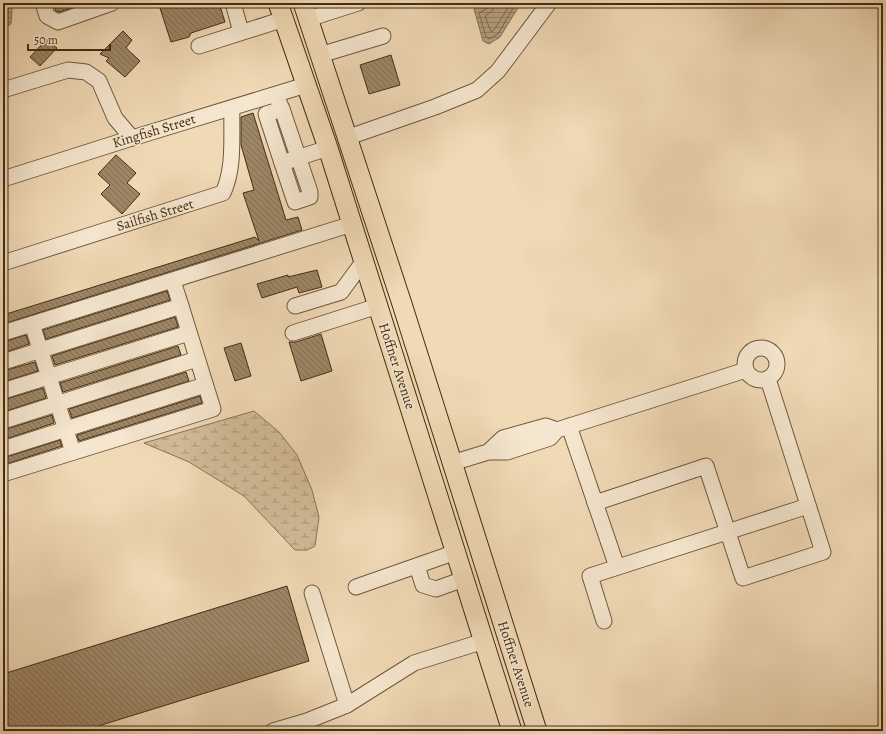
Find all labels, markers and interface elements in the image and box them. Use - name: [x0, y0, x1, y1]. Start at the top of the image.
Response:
- scale bar: [28, 26, 110, 52]
- text: 50 m: [34, 32, 58, 48]
- street label: Kingfish Street: [110, 109, 198, 153]
- street label: Sailfish Street: [114, 194, 196, 236]
- street label: Hoffner Avenue: [374, 320, 420, 412]
- street label: Hoffner Avenue: [493, 618, 539, 710]

